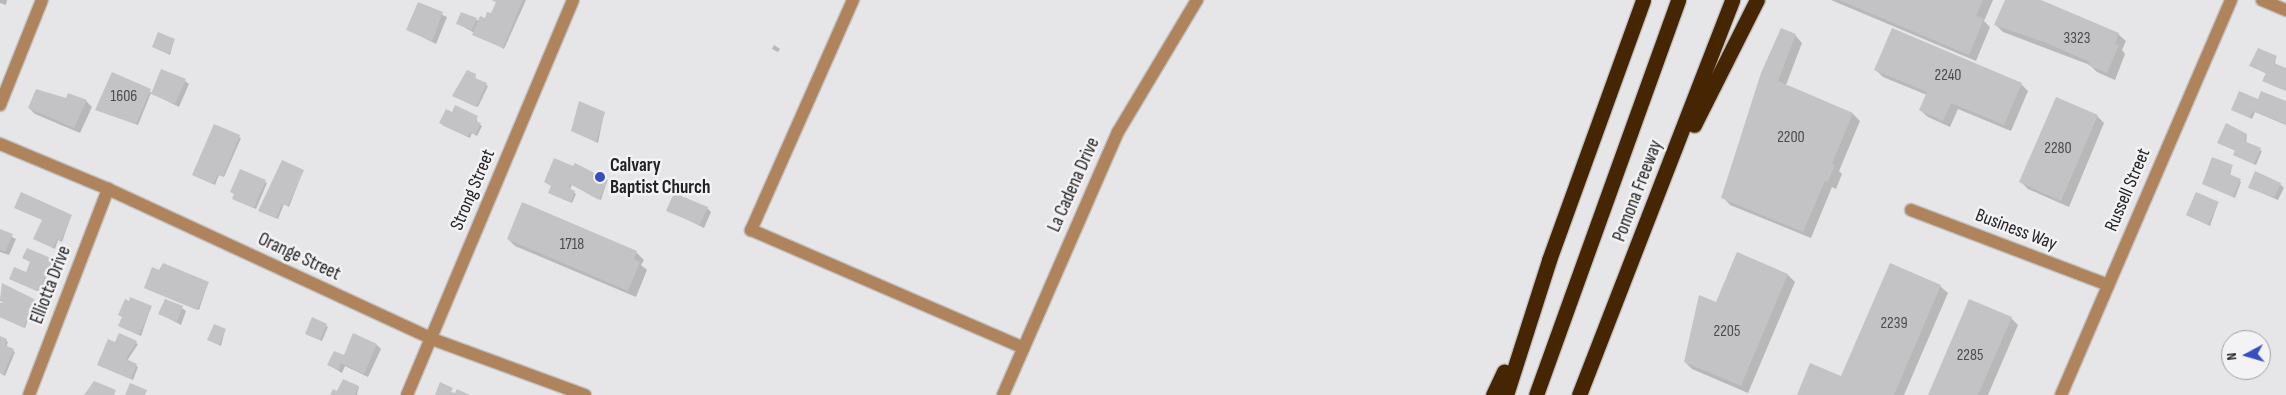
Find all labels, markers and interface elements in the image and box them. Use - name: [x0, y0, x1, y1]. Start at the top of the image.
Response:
- house number: 3323: [2064, 29, 2090, 49]
- house number: 2240: [1935, 66, 1961, 86]
- house number: 1606: [111, 87, 137, 107]
- house number: 2200: [1777, 128, 1805, 148]
- street label: La Cadena Drive: [1043, 134, 1105, 236]
- street label: Pomona Freeway: [1608, 137, 1668, 245]
- house number: 2280: [2044, 139, 2072, 159]
- street label: Russell Street: [2100, 145, 2156, 235]
- street label: Strong Street: [446, 146, 500, 234]
- place label: Calvary Baptist Church: [610, 155, 710, 199]
- marker: Calvary Baptist Church: [594, 171, 606, 183]
- street label: Business Way: [1972, 204, 2060, 256]
- street label: Orange Street: [254, 228, 344, 286]
- house number: 1718: [560, 235, 584, 255]
- street label: Elliotta Drive: [26, 243, 76, 327]
- house number: 2239: [1880, 314, 1908, 334]
- house number: 2205: [1714, 322, 1740, 342]
- north arrow: [2221, 330, 2271, 380]
- house number: 2285: [1957, 346, 1983, 366]
- text: N: [2223, 352, 2240, 361]

